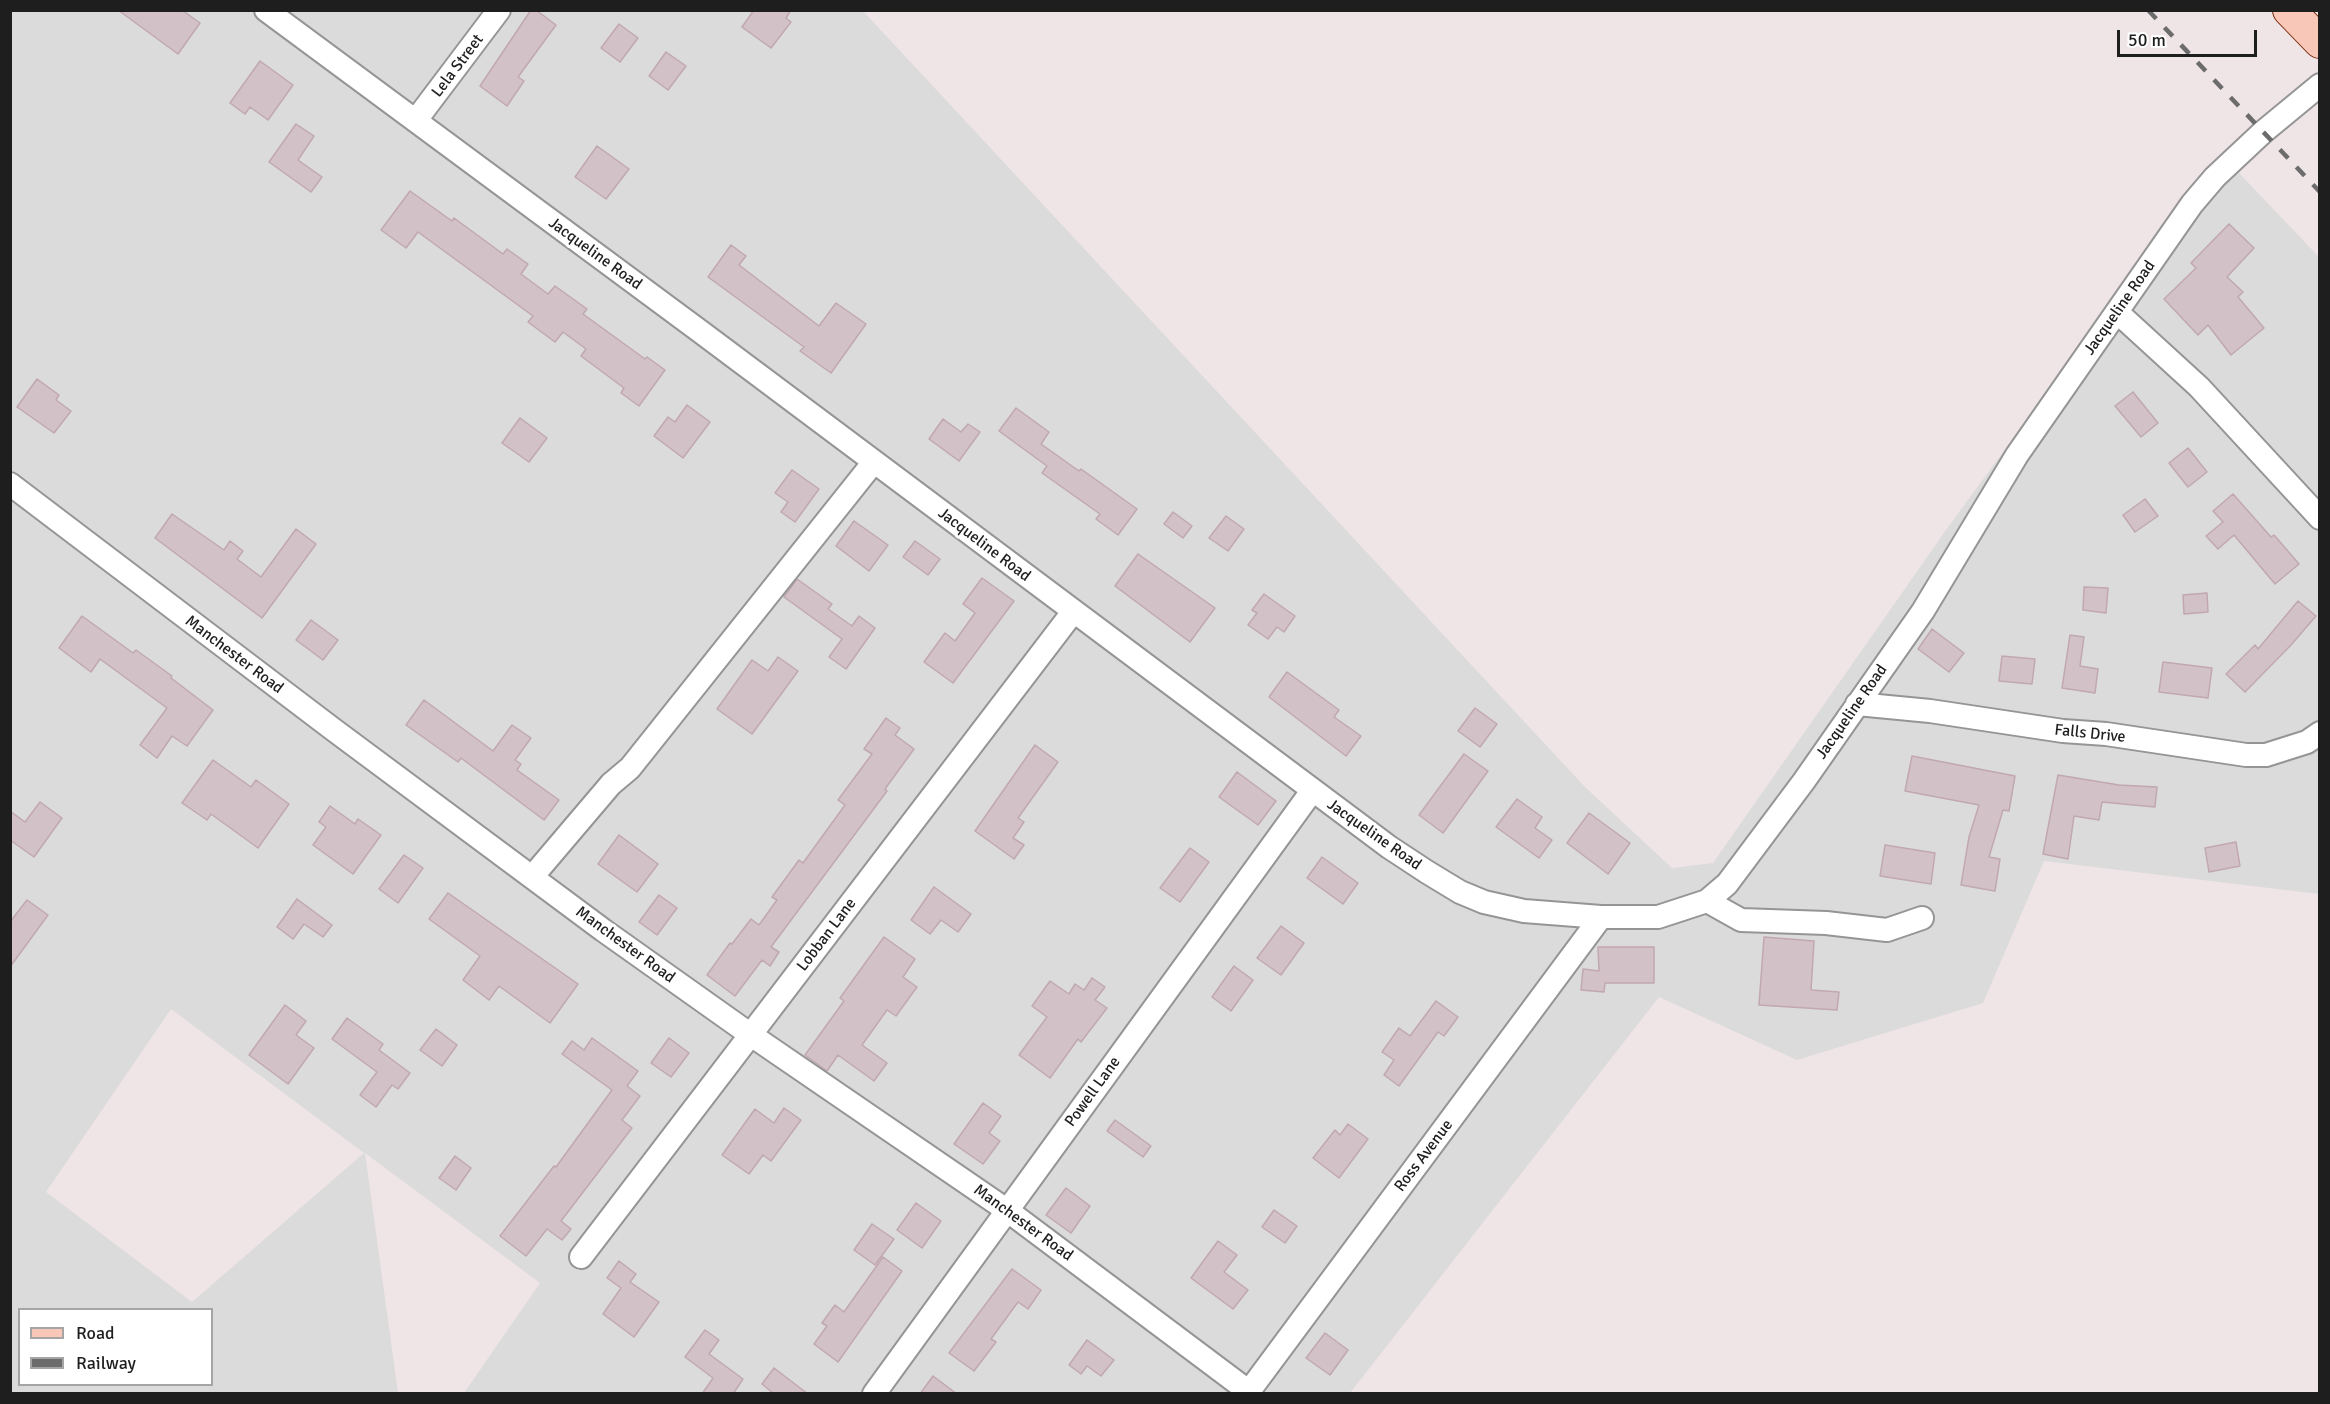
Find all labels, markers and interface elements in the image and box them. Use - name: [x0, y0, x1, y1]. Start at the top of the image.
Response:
- scale bar: [2120, 18, 2260, 56]
- text: 50 m: [2128, 29, 2166, 51]
- street label: Lela Street: [428, 31, 488, 101]
- street label: Jacqueline Road: [544, 214, 646, 294]
- street label: Jacqueline Road: [2080, 257, 2160, 359]
- street label: Jacqueline Road: [934, 504, 1034, 586]
- street label: Manchester Road: [181, 612, 287, 698]
- street label: Jacqueline Road: [1812, 661, 1892, 763]
- street label: Falls Drive: [2053, 721, 2127, 747]
- street label: Jacqueline Road: [1323, 795, 1425, 875]
- street label: Lobban Lane: [793, 895, 861, 975]
- street label: Manchester Road: [572, 903, 678, 987]
- street label: Powell Lane: [1061, 1053, 1125, 1131]
- street label: Ross Avenue: [1391, 1116, 1457, 1196]
- street label: Manchester Road: [970, 1181, 1076, 1265]
- legend: [18, 1308, 213, 1386]
- text: Road: [76, 1322, 115, 1344]
- text: Railway: [76, 1352, 136, 1374]

